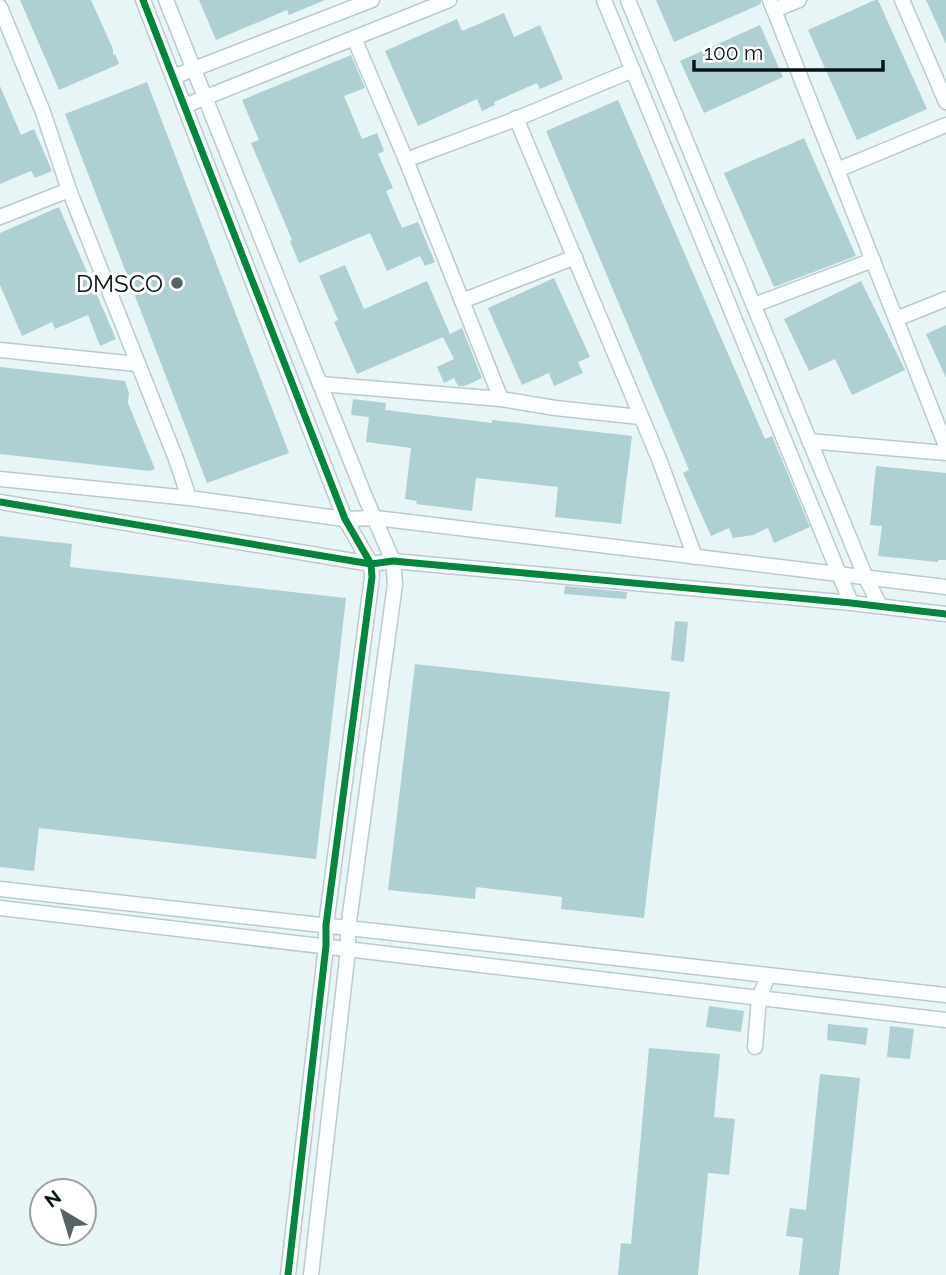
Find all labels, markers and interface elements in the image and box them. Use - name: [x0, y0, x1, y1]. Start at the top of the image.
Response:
- scale bar: [694, 28, 883, 72]
- text: 100 m: [704, 40, 763, 65]
- place label: DMSCO: [76, 269, 163, 298]
- marker: DMSCO: [169, 275, 185, 291]
- north arrow: [28, 1177, 98, 1247]
- text: N: [40, 1185, 65, 1212]

